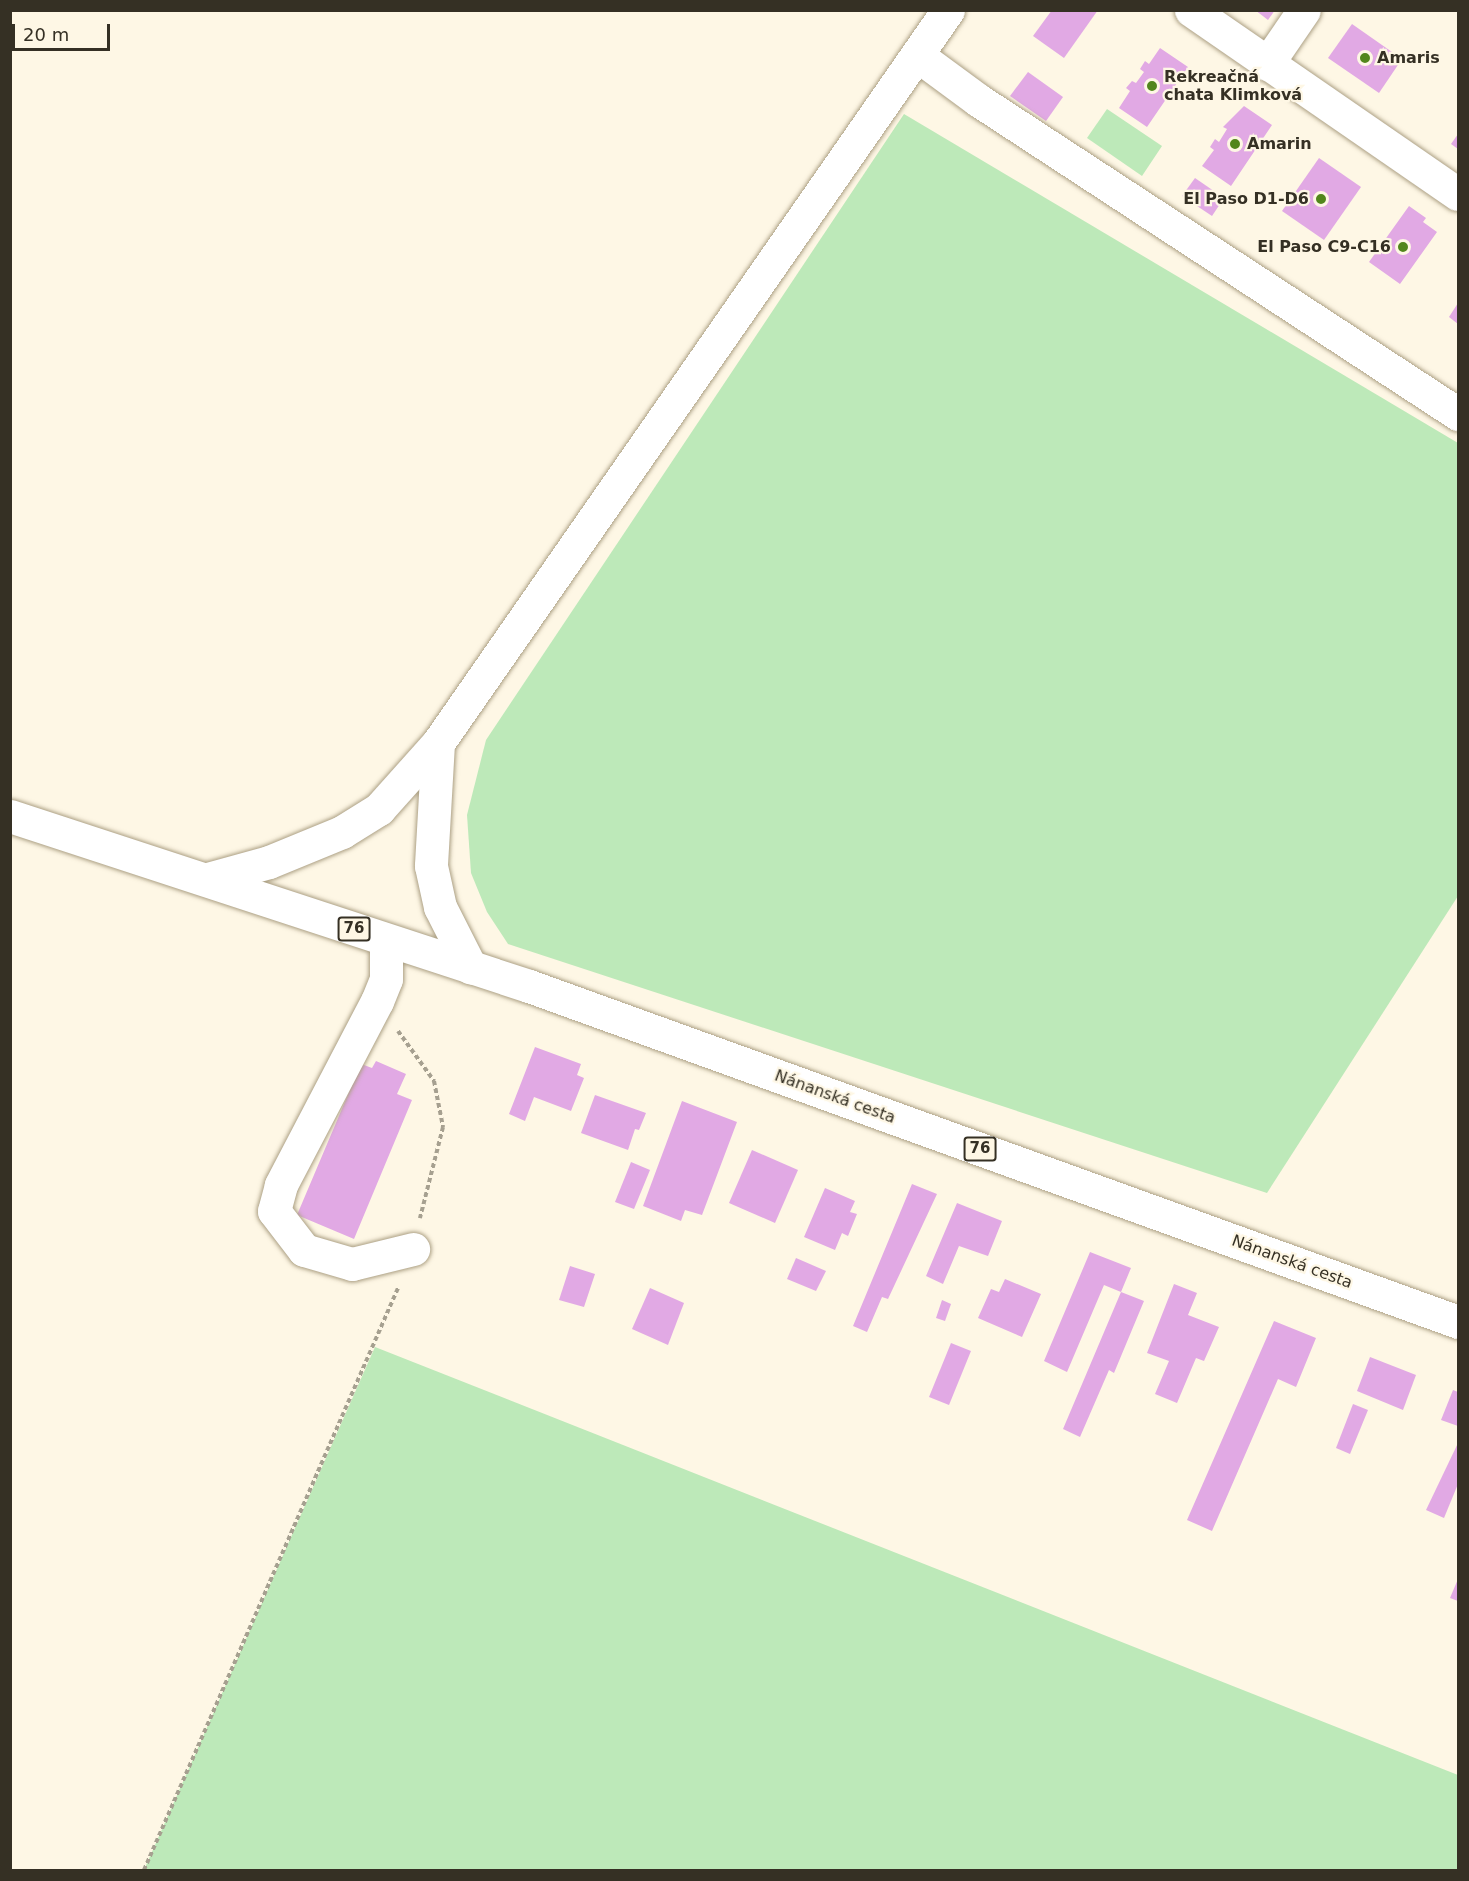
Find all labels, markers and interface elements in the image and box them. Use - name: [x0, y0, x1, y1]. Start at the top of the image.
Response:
- scale bar: [15, 12, 112, 50]
- text: 20 m: [23, 24, 69, 45]
- place label: Amaris: [1377, 48, 1440, 68]
- marker: Amaris: [1358, 51, 1372, 65]
- place label: Rekreačná chata Klimková: [1164, 67, 1302, 105]
- marker: Rekreačná chata Klimková: [1145, 79, 1159, 93]
- place label: Amarin: [1247, 134, 1312, 154]
- marker: Amarin: [1228, 137, 1242, 151]
- place label: El Paso D1-D6: [1183, 189, 1309, 209]
- marker: El Paso D1-D6: [1314, 192, 1328, 206]
- place label: El Paso C9-C16: [1257, 237, 1391, 257]
- marker: El Paso C9-C16: [1396, 240, 1410, 254]
- road number: 76: [338, 917, 370, 941]
- street label: Nánanská cesta: [772, 1066, 898, 1128]
- road number: 76: [964, 1137, 996, 1161]
- street label: Nánanská cesta: [1229, 1231, 1355, 1293]

